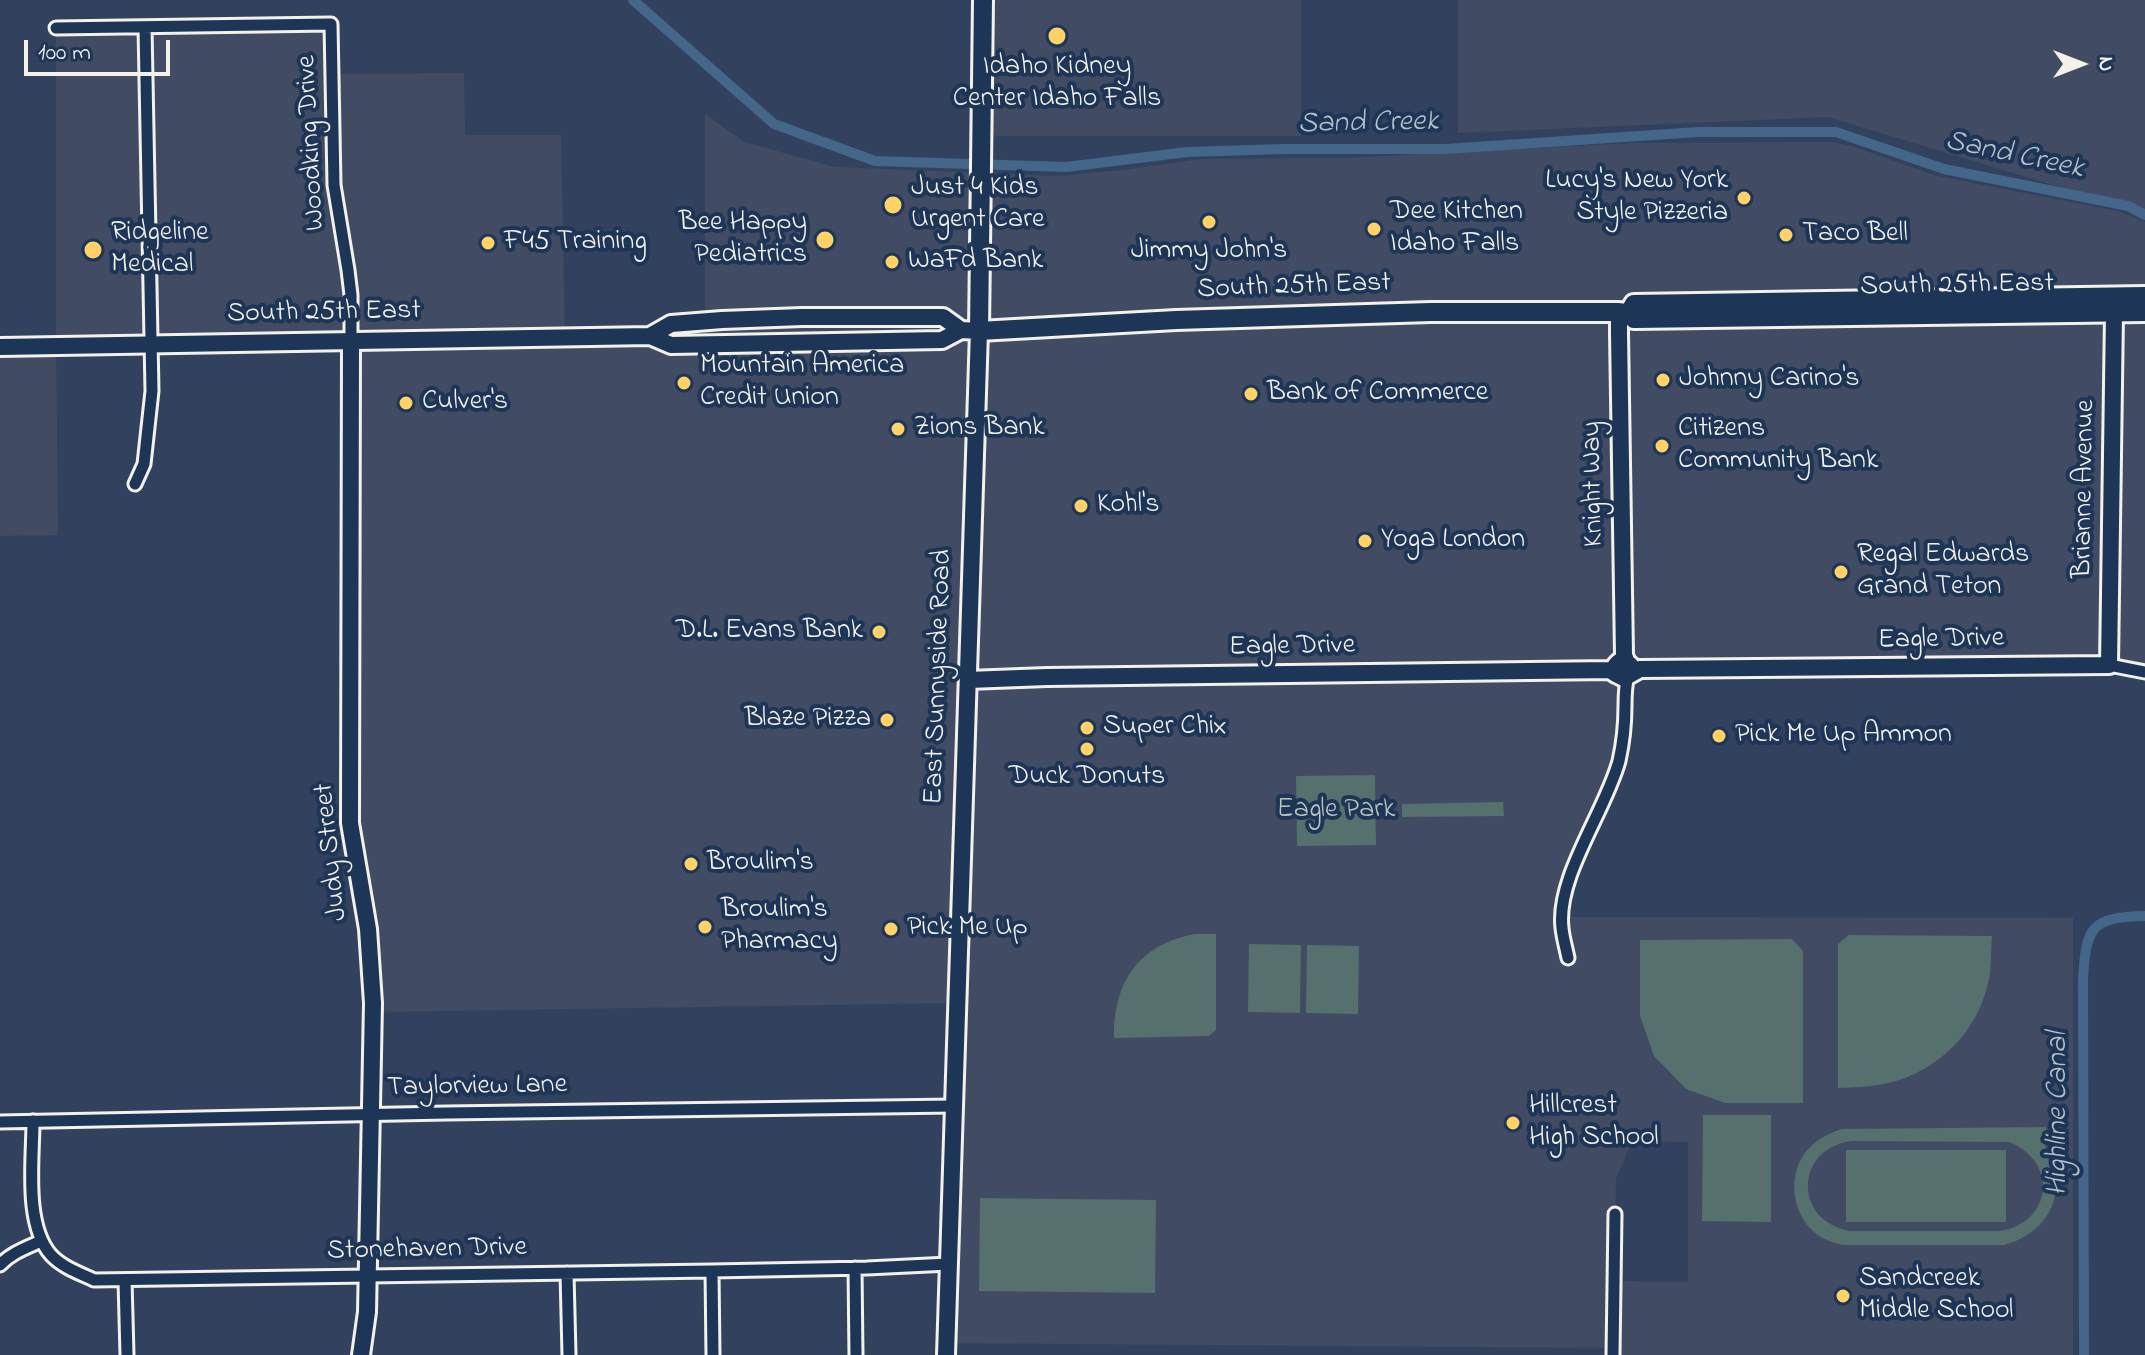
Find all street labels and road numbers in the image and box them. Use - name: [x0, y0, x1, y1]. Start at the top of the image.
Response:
- street label: Woodking Drive: [292, 54, 334, 232]
- street label: South 25th East: [1197, 268, 1391, 308]
- street label: South 25th East: [1860, 269, 2054, 305]
- street label: South 25th East: [227, 296, 421, 332]
- street label: Brianne Avenue: [2068, 399, 2104, 579]
- street label: Knight Way: [1577, 421, 1613, 547]
- street label: East Sunnyside Road: [919, 549, 961, 805]
- street label: Eagle Drive: [1878, 623, 2004, 659]
- street label: Eagle Drive: [1229, 630, 1355, 666]
- street label: Judy Street: [309, 781, 357, 923]
- street label: Taylorview Lane: [387, 1070, 567, 1106]
- street label: Stonehaven Drive: [327, 1232, 527, 1270]

